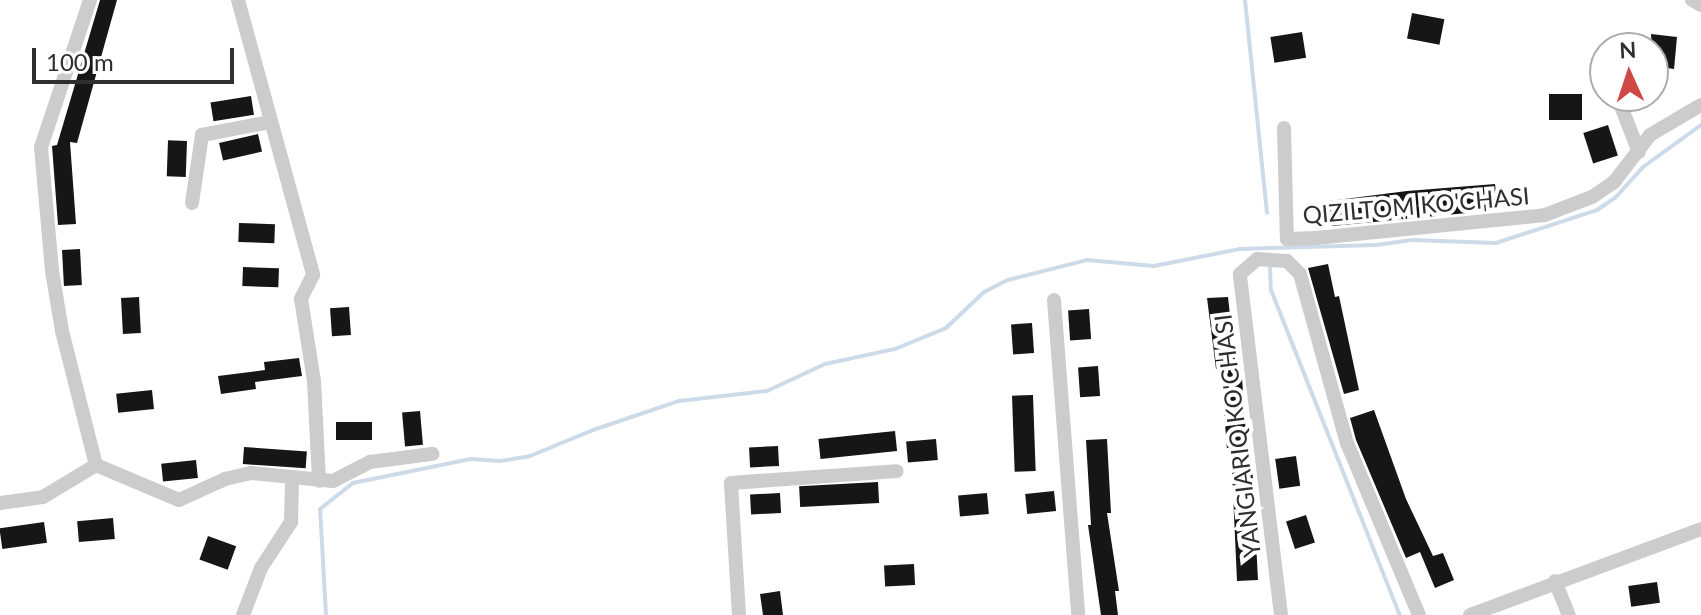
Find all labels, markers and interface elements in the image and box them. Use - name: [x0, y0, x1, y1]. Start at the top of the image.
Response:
- scale bar: [36, 32, 238, 82]
- north arrow: [1589, 32, 1669, 112]
- text: N: [1619, 36, 1637, 63]
- text: 100 m: [46, 47, 114, 76]
- street label: QIZILTOM KO'CHASI: [1301, 181, 1531, 229]
- street label: YANGIARIQ KO'CHASI: [1208, 313, 1266, 559]

